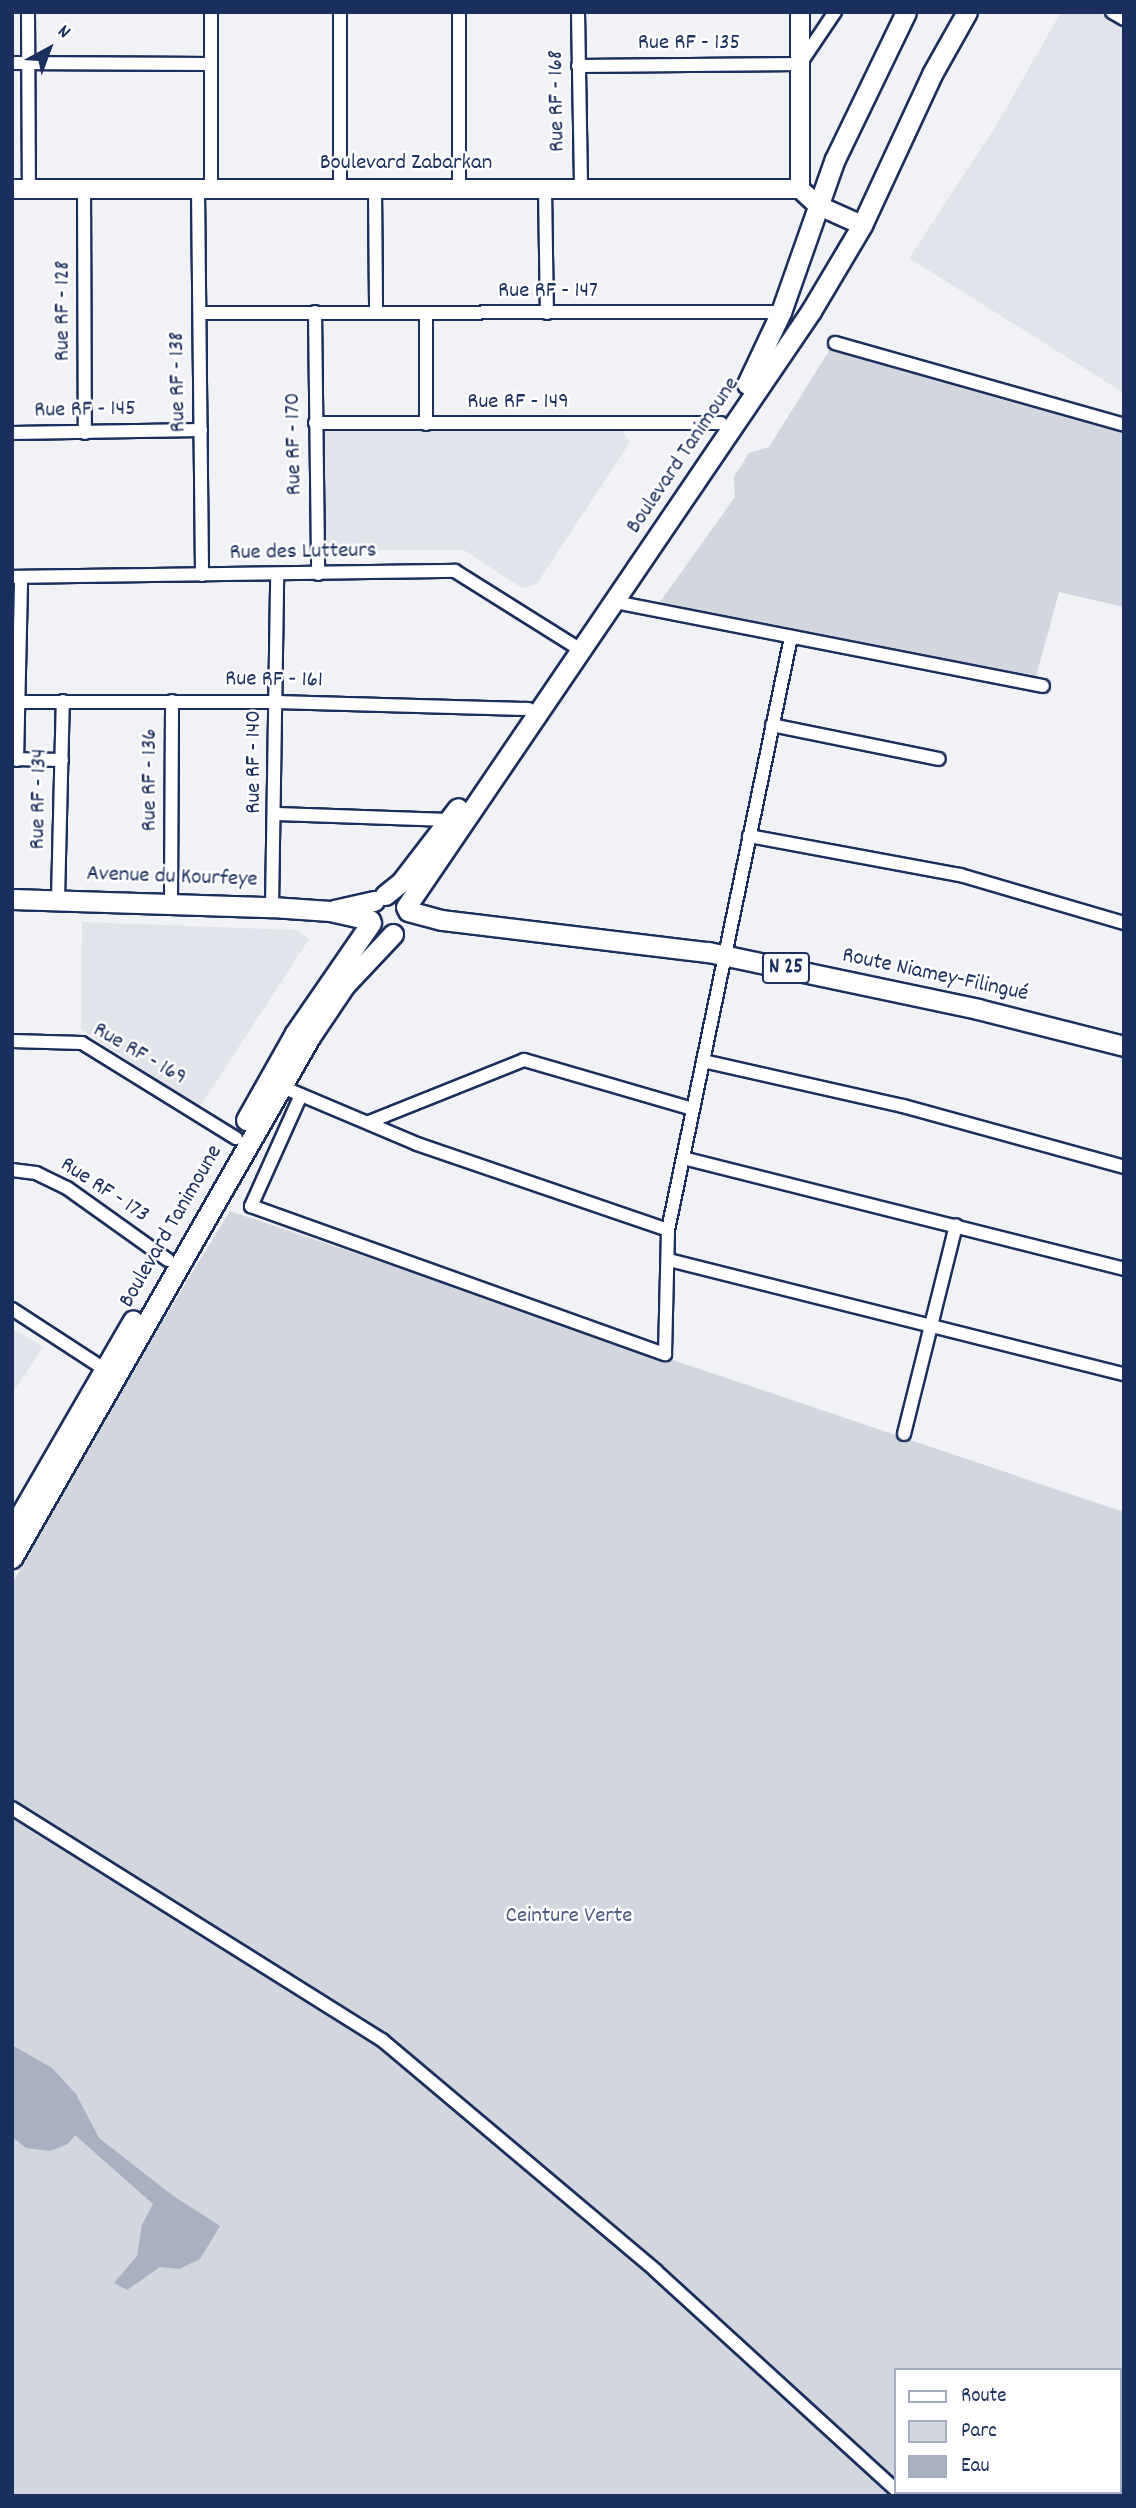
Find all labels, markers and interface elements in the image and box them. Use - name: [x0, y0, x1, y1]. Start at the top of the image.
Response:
- north arrow: [14, 14, 84, 84]
- text: N: [51, 19, 75, 46]
- street label: Rue RF - 135: [638, 30, 740, 58]
- street label: Rue RF - 168: [543, 50, 573, 152]
- street label: Boulevard Zabarkan: [320, 150, 492, 178]
- street label: Rue RF - 128: [50, 261, 78, 361]
- street label: Rue RF - 147: [498, 278, 598, 306]
- street label: Rue RF - 138: [164, 331, 194, 433]
- street label: Boulevard Tanimoune: [621, 372, 747, 540]
- street label: Rue RF - 149: [467, 389, 569, 417]
- street label: Rue RF - 170: [280, 392, 310, 496]
- street label: Rue RF - 145: [34, 396, 136, 426]
- street label: Rue des Lutteurs: [229, 538, 377, 568]
- street label: Rue RF - 161: [225, 666, 323, 696]
- street label: Rue RF - 140: [241, 710, 269, 814]
- street label: Rue RF - 136: [137, 729, 165, 831]
- street label: Rue RF - 134: [25, 748, 55, 850]
- street label: Avenue du Kourfeye: [86, 861, 258, 895]
- street label: Route Niamey-Filingué: [840, 943, 1030, 1009]
- road number: N 25: [762, 950, 810, 986]
- street label: Rue RF - 169: [87, 1017, 191, 1093]
- street label: Boulevard Tanimoune: [114, 1141, 230, 1313]
- street label: Rue RF - 173: [54, 1152, 154, 1230]
- park label: Ceinture Verte: [506, 1903, 632, 1931]
- legend: [894, 2368, 1122, 2494]
- text: Route: [961, 2382, 1007, 2412]
- text: Parc: [961, 2417, 997, 2447]
- text: Eau: [961, 2452, 989, 2482]

